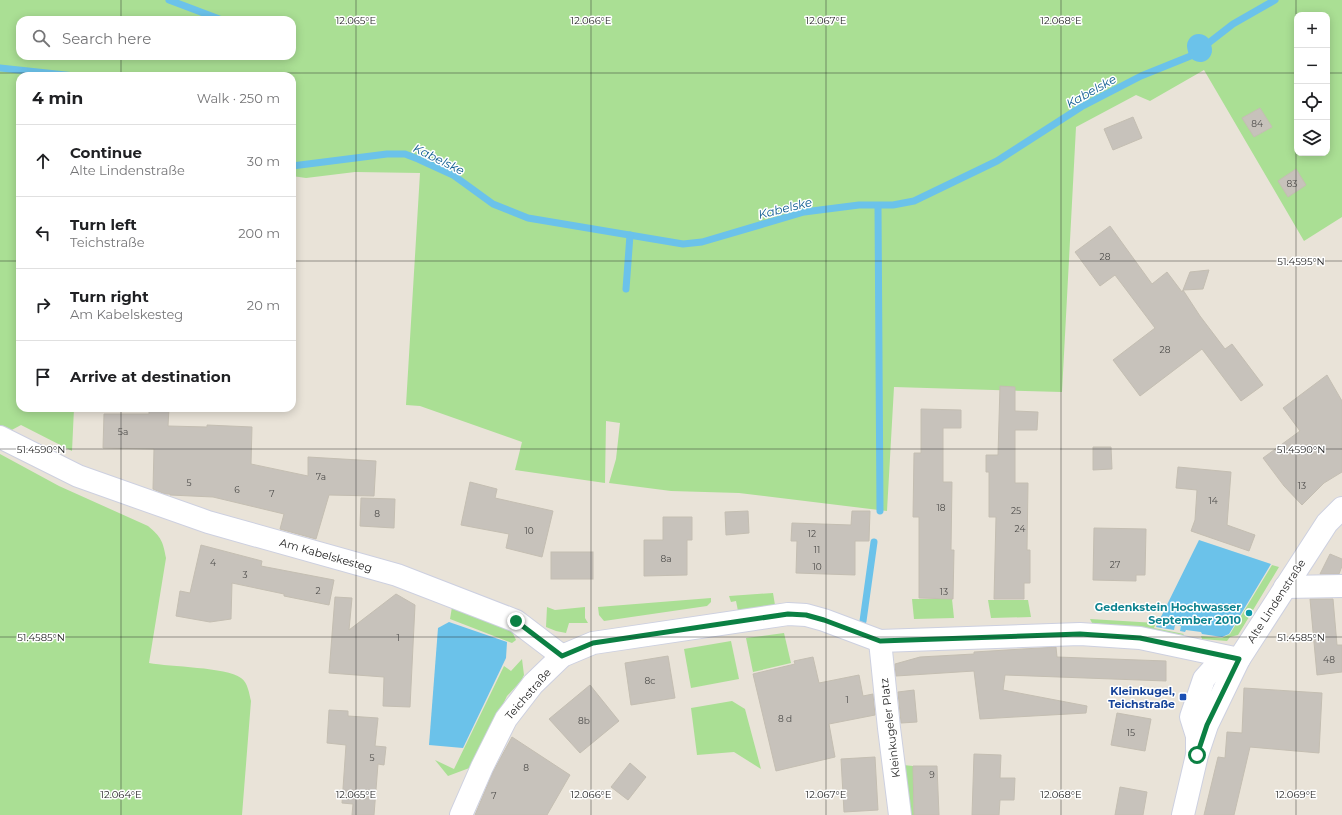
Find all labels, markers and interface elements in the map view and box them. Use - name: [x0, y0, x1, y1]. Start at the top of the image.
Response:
- map controls: [1294, 12, 1330, 156]
- button: +: [1294, 12, 1330, 48]
- text: 12.065°E: [336, 14, 377, 27]
- text: 12.066°E: [571, 14, 612, 27]
- text: 12.067°E: [806, 14, 847, 27]
- text: 12.068°E: [1040, 14, 1082, 27]
- search box: [16, 16, 296, 60]
- icon: search: [30, 27, 52, 49]
- text: Search here: [62, 29, 151, 48]
- button: −: [1294, 48, 1330, 84]
- water label: Kabelske: [1063, 71, 1119, 111]
- button: locate: [1294, 84, 1330, 120]
- text: 4 min: [32, 88, 83, 108]
- text: Walk · 250 m: [197, 90, 280, 106]
- house number: 84: [1251, 118, 1263, 129]
- button: layers: [1294, 120, 1330, 156]
- water label: Kabelske: [411, 140, 467, 178]
- text: Continue: [70, 143, 142, 162]
- icon: ahead: [32, 150, 54, 172]
- text: 30 m: [247, 153, 280, 169]
- text: Alte Lindenstraße: [70, 162, 185, 178]
- house number: 83: [1287, 178, 1297, 189]
- water label: Kabelske: [757, 194, 813, 222]
- text: Turn left: [70, 215, 137, 234]
- icon: left: [32, 222, 54, 244]
- text: 200 m: [238, 225, 280, 241]
- text: Teichstraße: [70, 234, 145, 250]
- house number: 28: [1100, 251, 1111, 262]
- text: 51.4595°N: [1277, 255, 1325, 268]
- text: Turn right: [70, 287, 149, 306]
- icon: right: [32, 294, 54, 316]
- text: 20 m: [247, 297, 280, 313]
- text: Am Kabelskesteg: [70, 306, 183, 322]
- house number: 28: [1160, 344, 1171, 355]
- icon: arrive: [32, 366, 54, 388]
- text: Arrive at destination: [70, 367, 231, 386]
- house number: 5a: [118, 426, 128, 437]
- text: 51.4590°N: [17, 443, 65, 456]
- text: 51.4590°N: [1277, 443, 1325, 456]
- house number: 7a: [316, 471, 326, 482]
- house number: 5: [186, 477, 192, 488]
- house number: 13: [1298, 480, 1306, 491]
- house number: 6: [234, 484, 240, 495]
- house number: 7: [269, 488, 275, 499]
- house number: 14: [1208, 495, 1218, 506]
- house number: 18: [937, 502, 946, 513]
- house number: 25: [1011, 505, 1021, 516]
- house number: 8: [374, 508, 380, 519]
- house number: 24: [1015, 523, 1025, 534]
- house number: 10: [524, 525, 534, 536]
- house number: 12: [808, 528, 816, 539]
- street label: Am Kabelskesteg: [278, 535, 374, 575]
- house number: 11: [814, 544, 820, 555]
- house number: 8a: [660, 553, 672, 564]
- street label: Alte Lindenstraße: [1244, 556, 1309, 646]
- house number: 4: [210, 557, 216, 568]
- house number: 27: [1110, 559, 1120, 570]
- house number: 10: [812, 561, 822, 572]
- house number: 3: [242, 569, 248, 580]
- house number: 2: [315, 585, 321, 596]
- house number: 13: [940, 586, 948, 597]
- place label: Gedenkstein Hochwasser September 2010: [1095, 600, 1242, 627]
- marker: Gedenkstein Hochwasser September 2010: [1244, 608, 1254, 618]
- route end: [507, 612, 525, 630]
- text: 51.4585°N: [17, 631, 65, 644]
- text: 51.4585°N: [1277, 631, 1325, 644]
- house number: 1: [396, 632, 400, 643]
- house number: 48: [1323, 654, 1335, 665]
- street label: Teichstraße: [502, 665, 554, 722]
- house number: 8c: [645, 675, 655, 686]
- street label: Kleinkugeler Platz: [877, 677, 903, 779]
- place label: Kleinkugel, Teichstraße: [1108, 684, 1175, 711]
- marker: Kleinkugel, Teichstraße: [1178, 692, 1188, 702]
- house number: 1: [845, 694, 849, 705]
- house number: 8 d: [778, 713, 792, 724]
- house number: 8b: [578, 715, 590, 726]
- house number: 15: [1127, 727, 1135, 738]
- route start: [1188, 746, 1206, 764]
- house number: 5: [369, 752, 375, 763]
- house number: 8: [523, 762, 529, 773]
- house number: 9: [929, 769, 935, 780]
- text: 12.064°E: [100, 788, 142, 801]
- text: 12.065°E: [336, 788, 377, 801]
- text: 12.066°E: [571, 788, 612, 801]
- text: 12.067°E: [806, 788, 847, 801]
- text: 12.068°E: [1040, 788, 1082, 801]
- text: 12.069°E: [1275, 788, 1317, 801]
- house number: 7: [491, 790, 497, 801]

